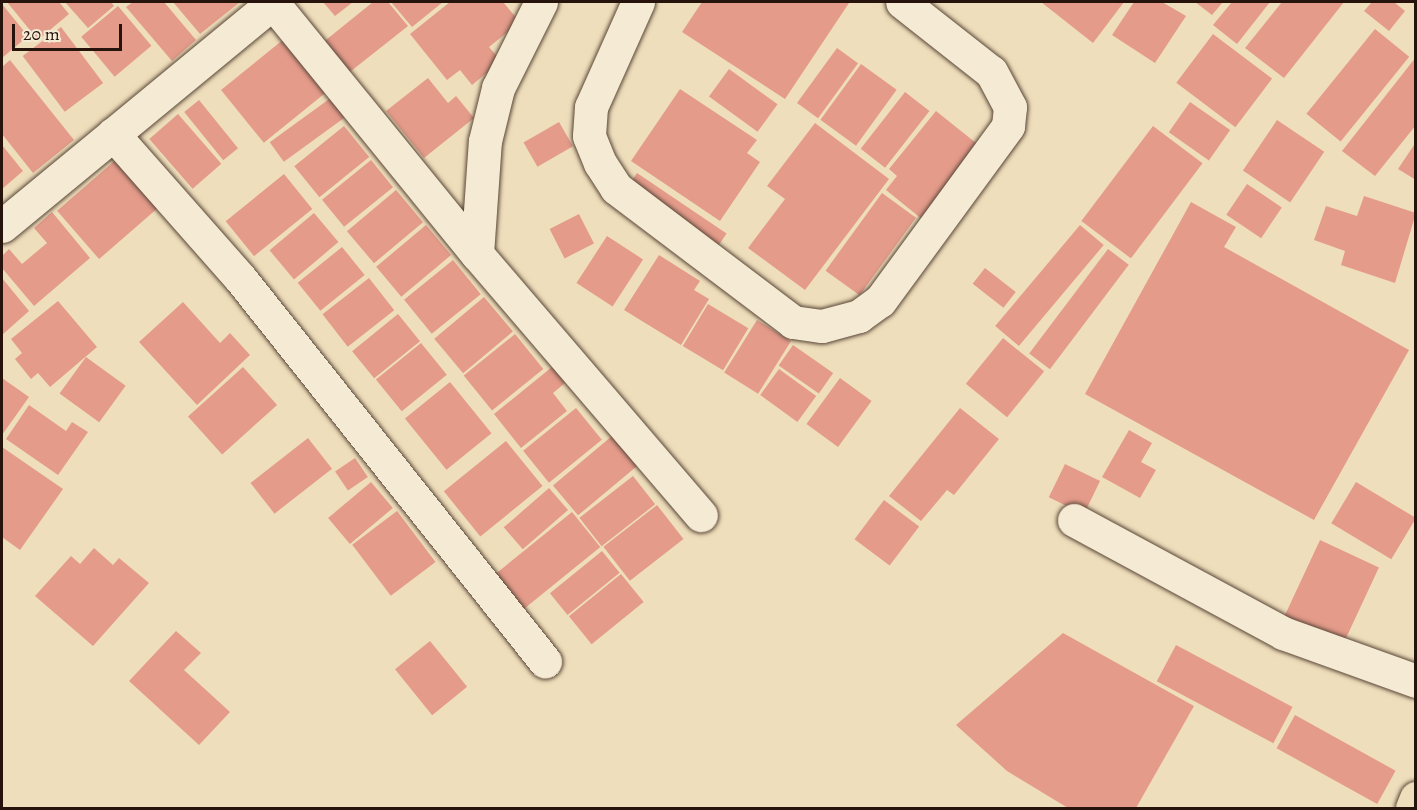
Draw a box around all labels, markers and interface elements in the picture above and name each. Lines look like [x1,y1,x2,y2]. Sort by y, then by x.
scale bar [15,12,124,50]
text: 20 m [23,22,60,46]

